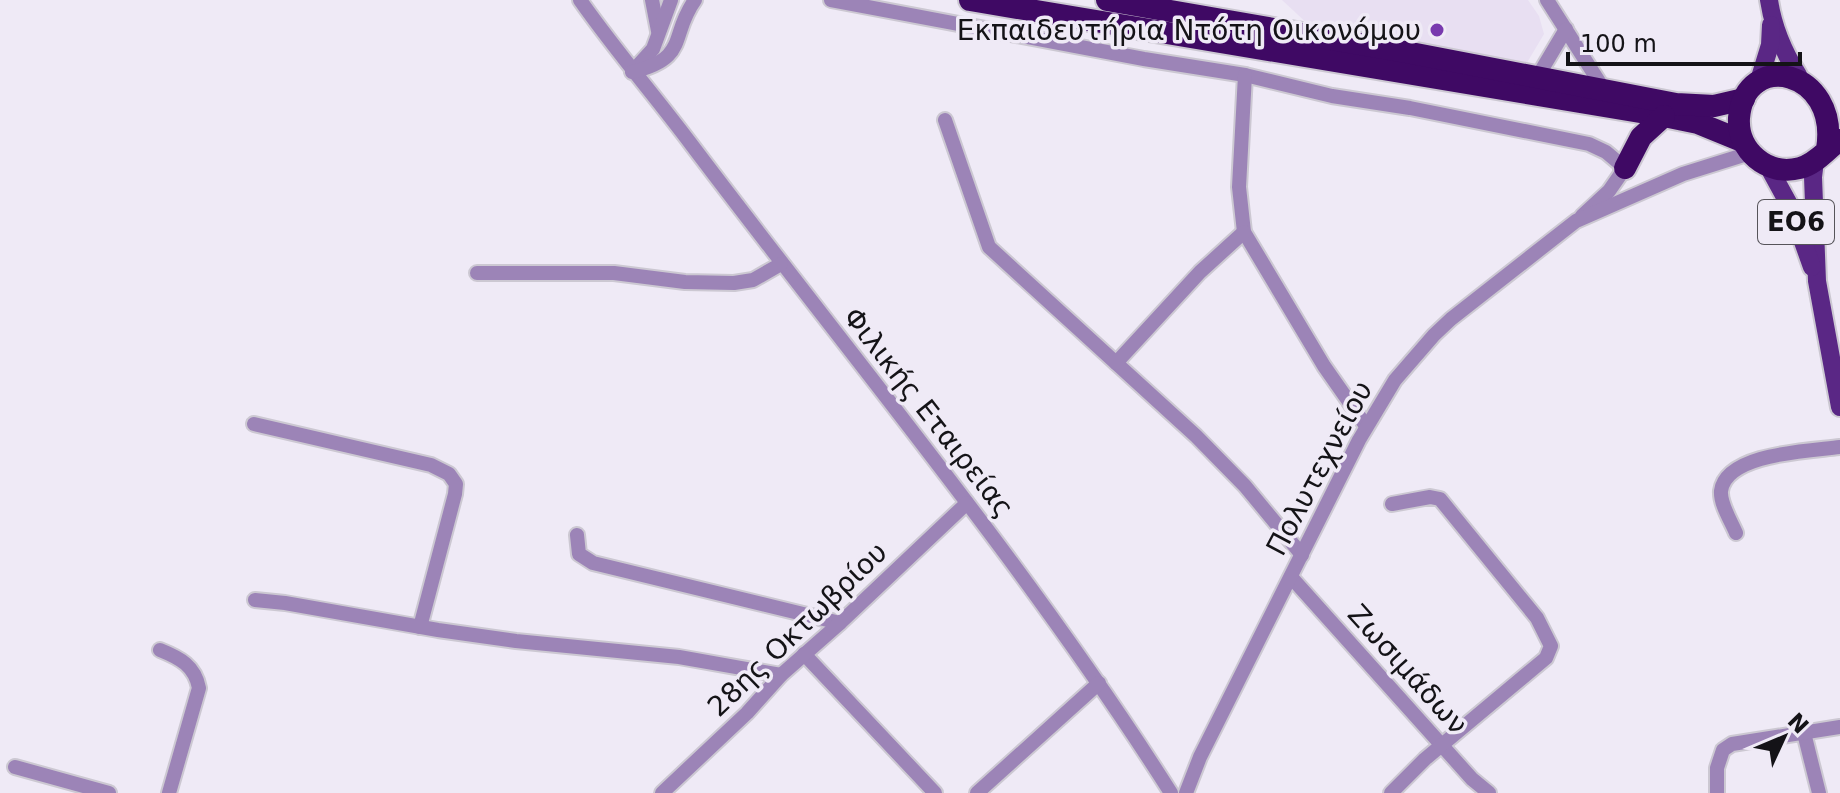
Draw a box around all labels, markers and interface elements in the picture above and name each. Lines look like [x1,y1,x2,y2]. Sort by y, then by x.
place label: Εκπαιδευτήρια Ντότη Οικονόμου [957,14,1421,47]
scale bar [1568,16,1800,66]
marker: Εκπαιδευτήρια Ντότη Οικονόμου [1428,21,1446,39]
text: 100 m [1580,30,1657,58]
road number: ΕΟ6 [1758,200,1834,244]
street label: Φιλικής Εταιρείας [837,301,1021,524]
street label: Πολυτεχνείου [1260,375,1379,561]
street label: 28ης Οκτωβρίου [701,536,894,723]
street label: Ζωσιμάδων [1341,598,1474,741]
north arrow [1744,697,1824,777]
text: N [1783,708,1813,739]

